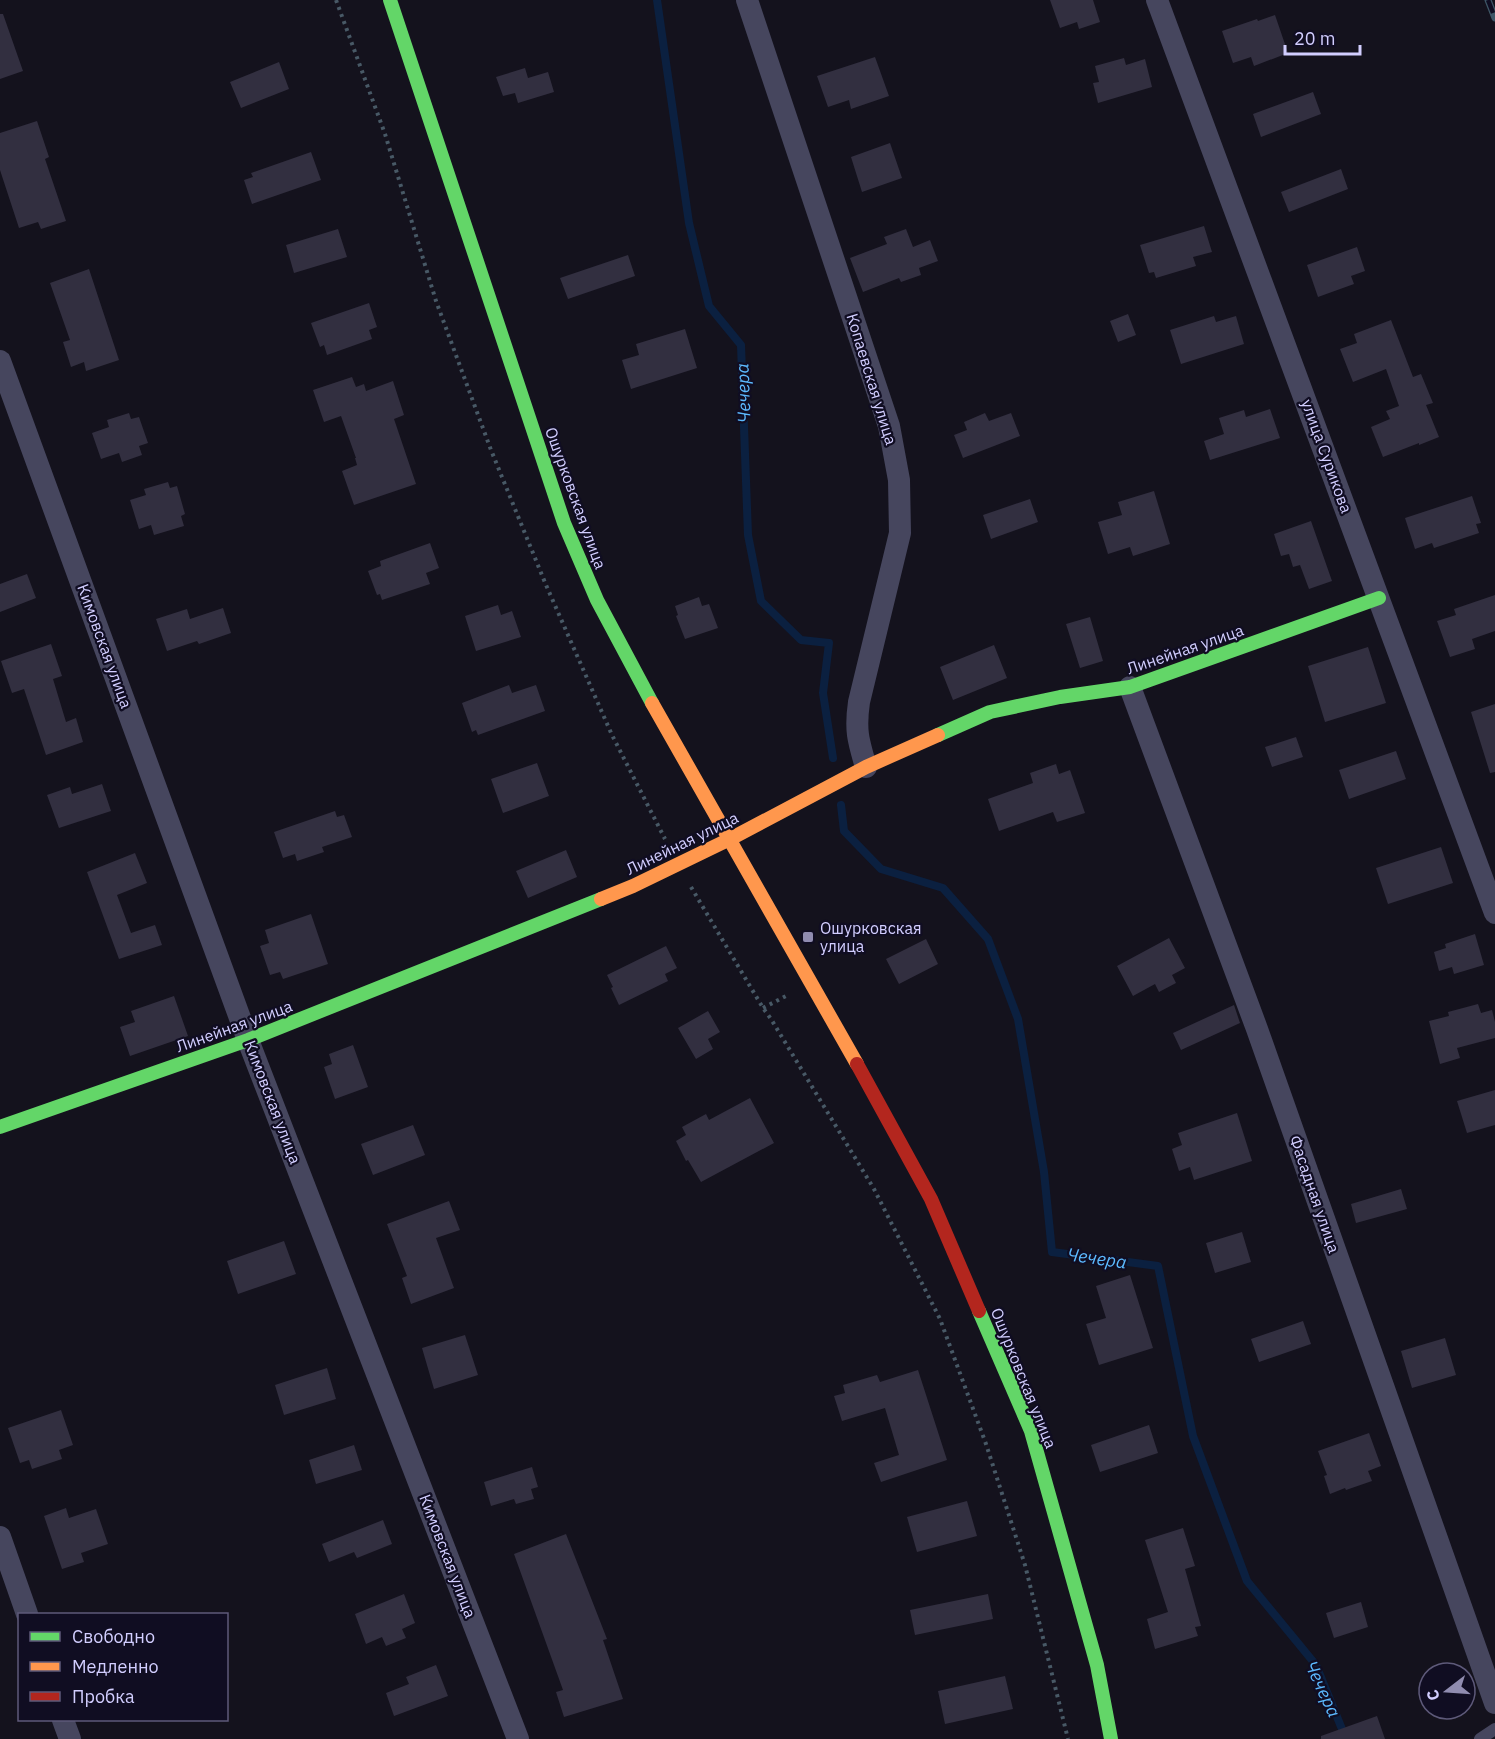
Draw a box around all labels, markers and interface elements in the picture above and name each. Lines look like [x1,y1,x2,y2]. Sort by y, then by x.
scale bar [1285,18,1360,56]
text: 20 m [1294,27,1336,50]
street label: Копаевская улица [842,311,902,448]
water label: Чечера [730,363,756,423]
street label: улица Сурикова [1297,396,1357,516]
street label: Ошурковская улица [541,424,611,572]
street label: Кимовская улица [73,581,137,711]
street label: Линейная улица [1124,619,1247,678]
street label: Линейная улица [623,807,742,879]
place label: Ошурковская улица [820,918,922,956]
marker: Ошурковская улица [801,930,815,944]
street label: Линейная улица [173,995,295,1056]
street label: Кимовская улица [240,1037,306,1167]
street label: Фасадная улица [1285,1133,1345,1256]
water label: Чечера [1066,1242,1128,1274]
street label: Ошурковская улица [987,1305,1061,1452]
street label: Кимовская улица [415,1491,481,1621]
legend [18,1613,228,1721]
text: Свободно [72,1625,155,1648]
text: Медленно [72,1655,159,1678]
water label: Чечера [1300,1657,1346,1721]
north arrow [1417,1661,1477,1721]
text: Пробка [72,1685,135,1708]
text: С [1422,1687,1444,1703]

